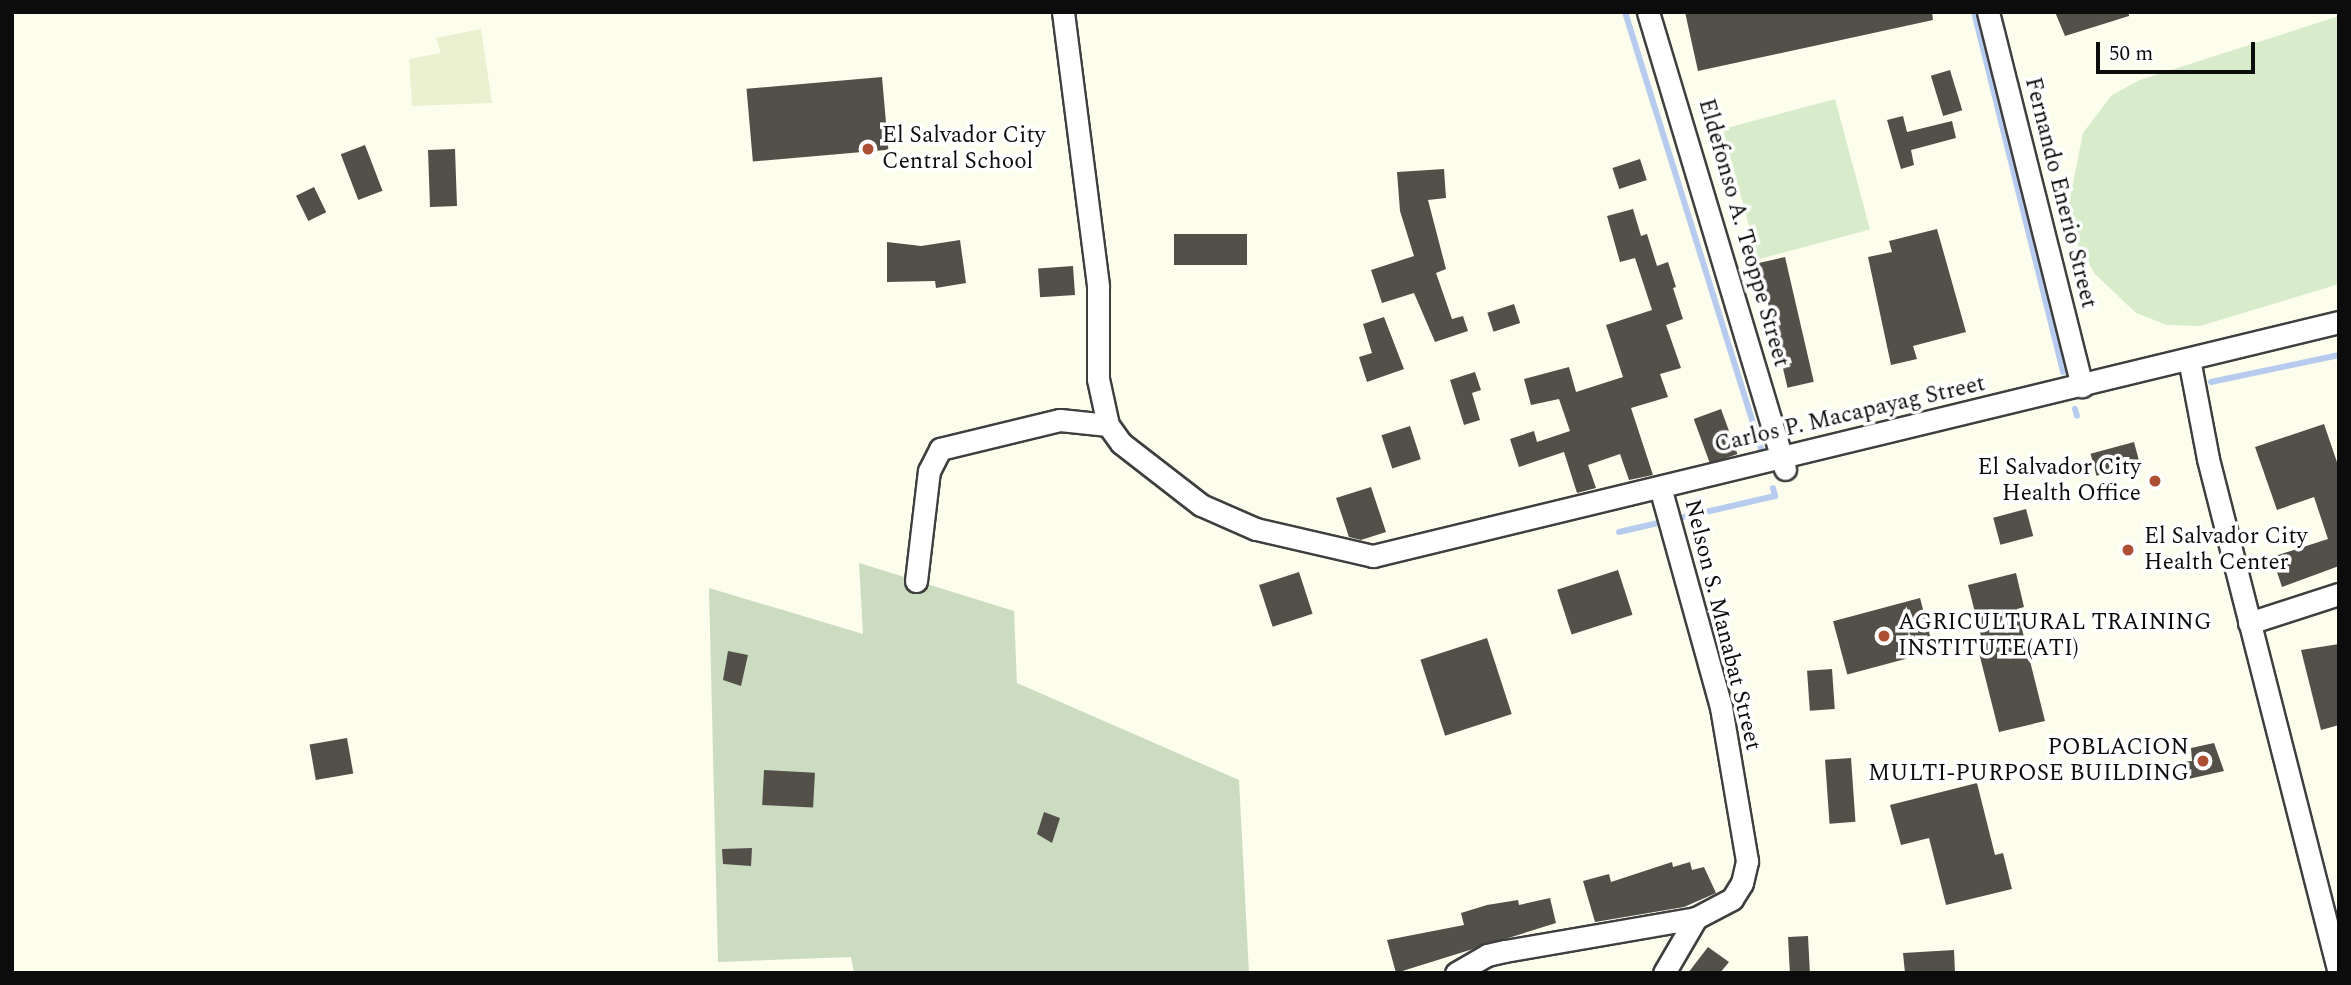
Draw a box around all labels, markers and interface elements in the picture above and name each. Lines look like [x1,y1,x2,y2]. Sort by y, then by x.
scale bar [2099,28,2258,72]
text: 50 m [2109,38,2153,70]
street label: Fernando Enerio Street [2018,75,2102,311]
street label: Eldefonso A. Teoppe Street [1691,96,1795,370]
place label: El Salvador City Central School [882,122,1046,176]
marker: El Salvador City Central School [860,141,876,157]
street label: Carlos P. Macapayag Street [1712,370,1988,460]
place label: El Salvador City Health Office [1977,454,2141,508]
marker: El Salvador City Health Office [2147,473,2163,489]
street label: Nelson S. Manabat Street [1677,497,1767,753]
place label: El Salvador City Health Center [2144,523,2308,577]
marker: El Salvador City Health Center [2118,540,2138,560]
place label: AGRICULTURAL TRAINING INSTITUTE(ATI) [1898,609,2212,663]
marker: AGRICULTURAL TRAINING INSTITUTE(ATI) [1876,628,1892,644]
place label: POBLACION MULTI-PURPOSE BUILDING [1868,734,2189,788]
marker: POBLACION MULTI-PURPOSE BUILDING [2195,753,2211,769]

